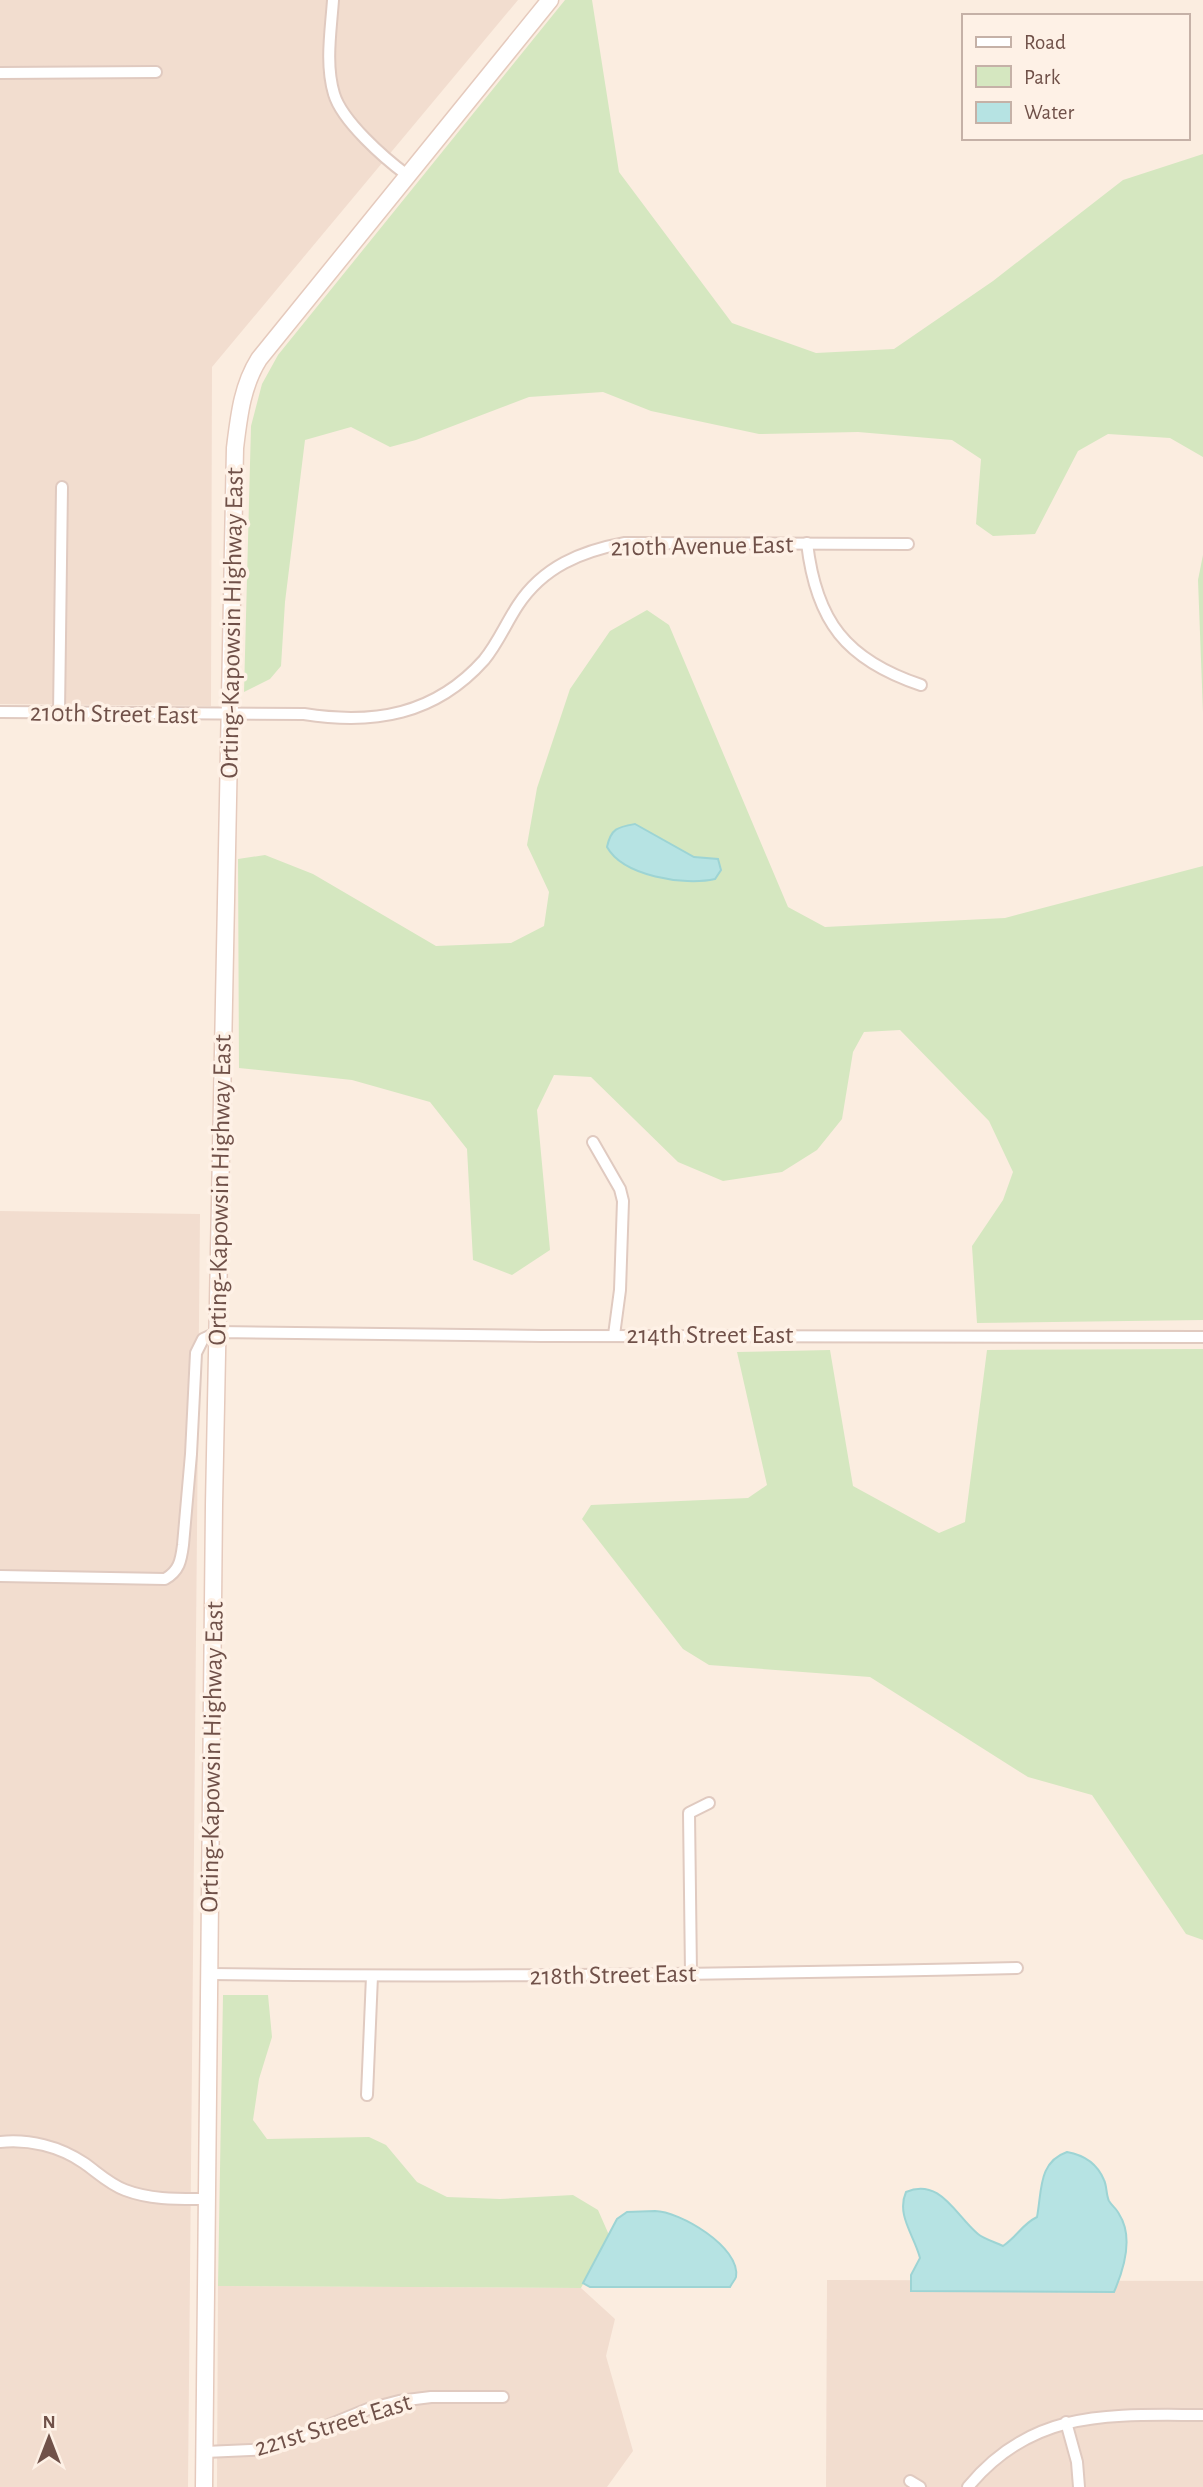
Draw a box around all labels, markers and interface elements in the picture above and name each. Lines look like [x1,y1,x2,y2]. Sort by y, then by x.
legend [962,14,1189,140]
text: Road [1024,32,1066,53]
text: Park [1024,67,1061,88]
text: Water [1024,102,1074,123]
street label: Orting-Kapowsin Highway East [216,467,248,779]
street label: 210th Avenue East [610,531,794,561]
street label: 210th Street East [30,700,198,728]
street label: Orting-Kapowsin Highway East [204,1034,236,1346]
street label: 214th Street East [627,1322,793,1348]
street label: Orting-Kapowsin Highway East [196,1601,228,1913]
street label: 218th Street East [529,1961,697,1989]
street label: 221st Street East [252,2389,414,2461]
north arrow [14,2403,84,2473]
text: N [42,2413,56,2432]

